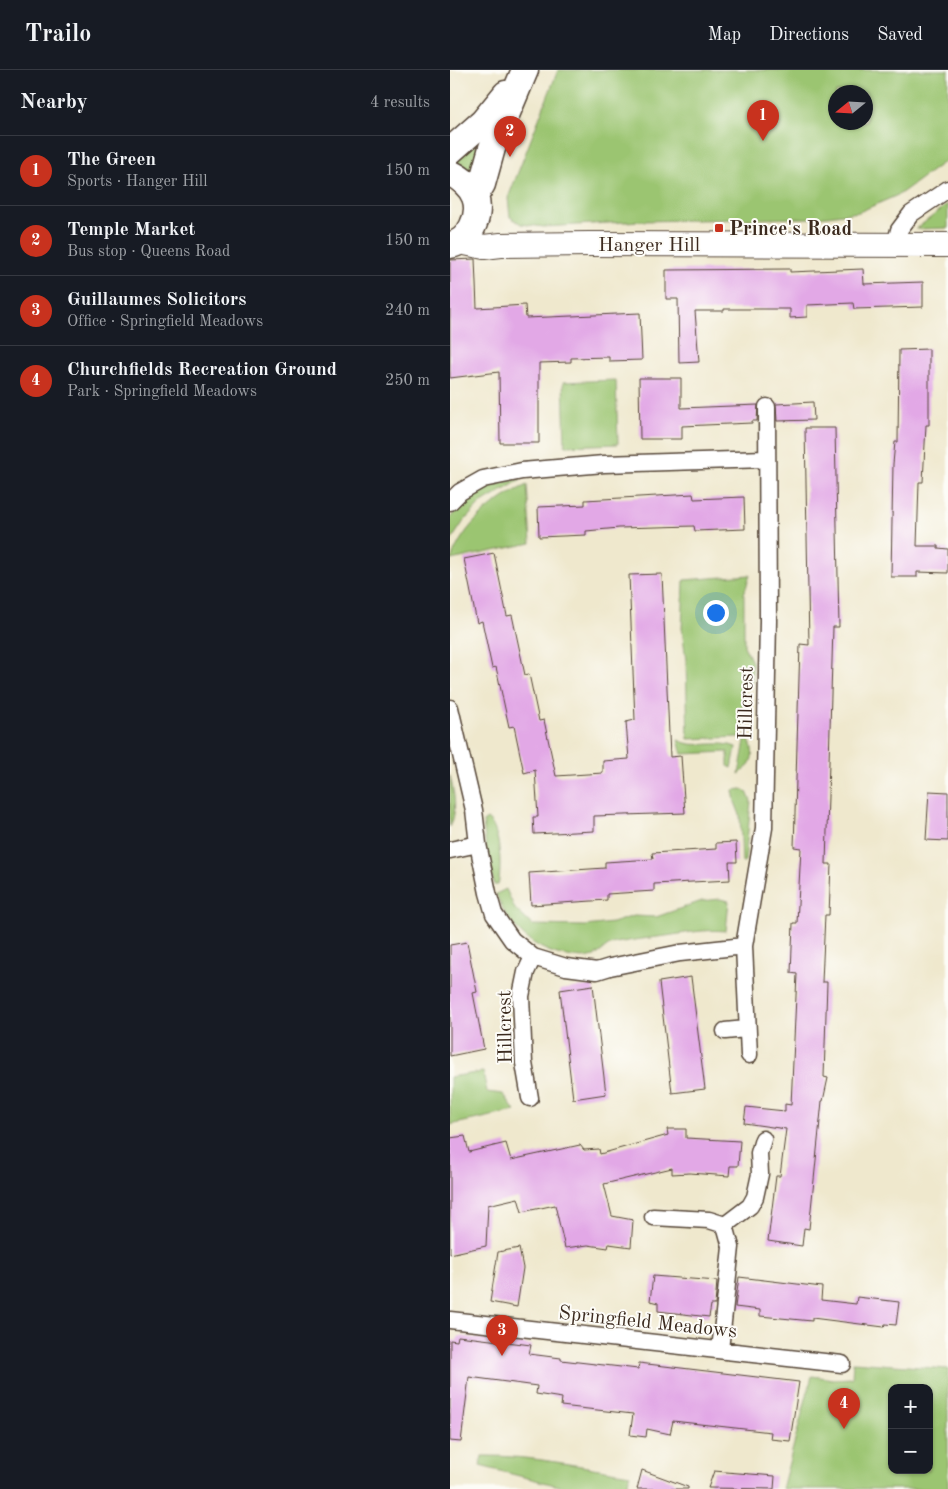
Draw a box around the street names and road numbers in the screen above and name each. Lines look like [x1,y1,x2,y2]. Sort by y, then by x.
street label: Hanger Hill [598,236,700,256]
street label: Hillcrest [736,666,758,740]
street label: Hillcrest [495,990,517,1064]
street label: Springfield Meadows [558,1304,738,1342]

